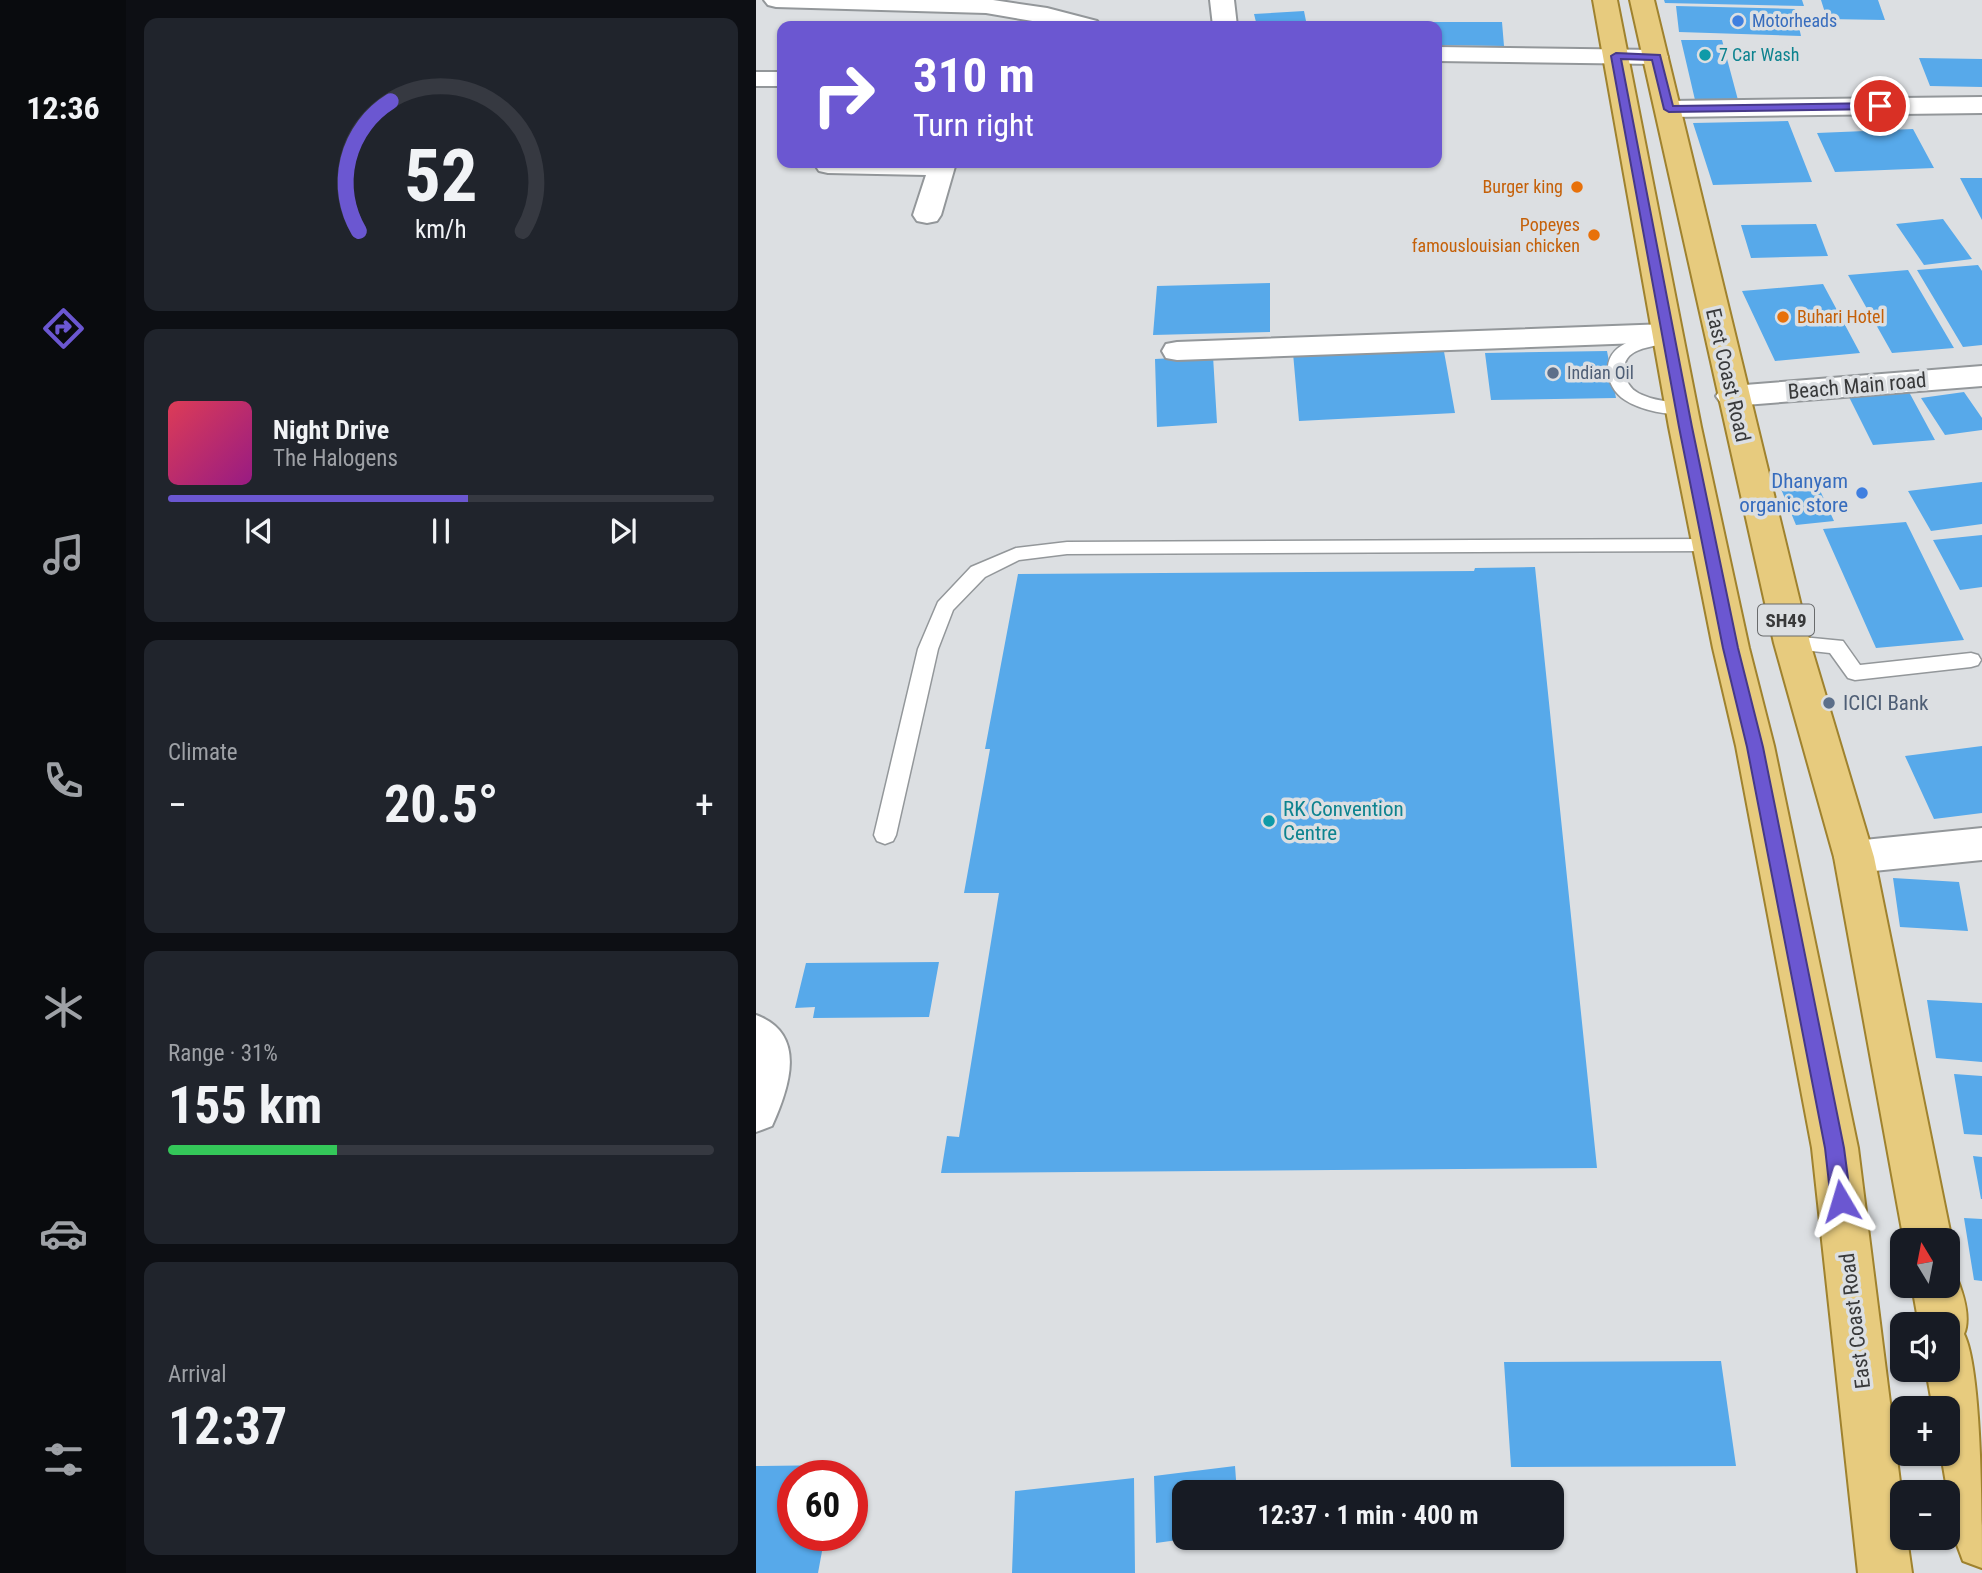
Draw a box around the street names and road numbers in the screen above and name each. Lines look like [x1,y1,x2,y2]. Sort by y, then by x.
street label: East Coast Road [1701,306,1755,444]
street label: Beach Main road [1787,368,1927,404]
road number: SH49 [1758,604,1814,636]
street label: East Coast Road [1835,1252,1875,1390]

